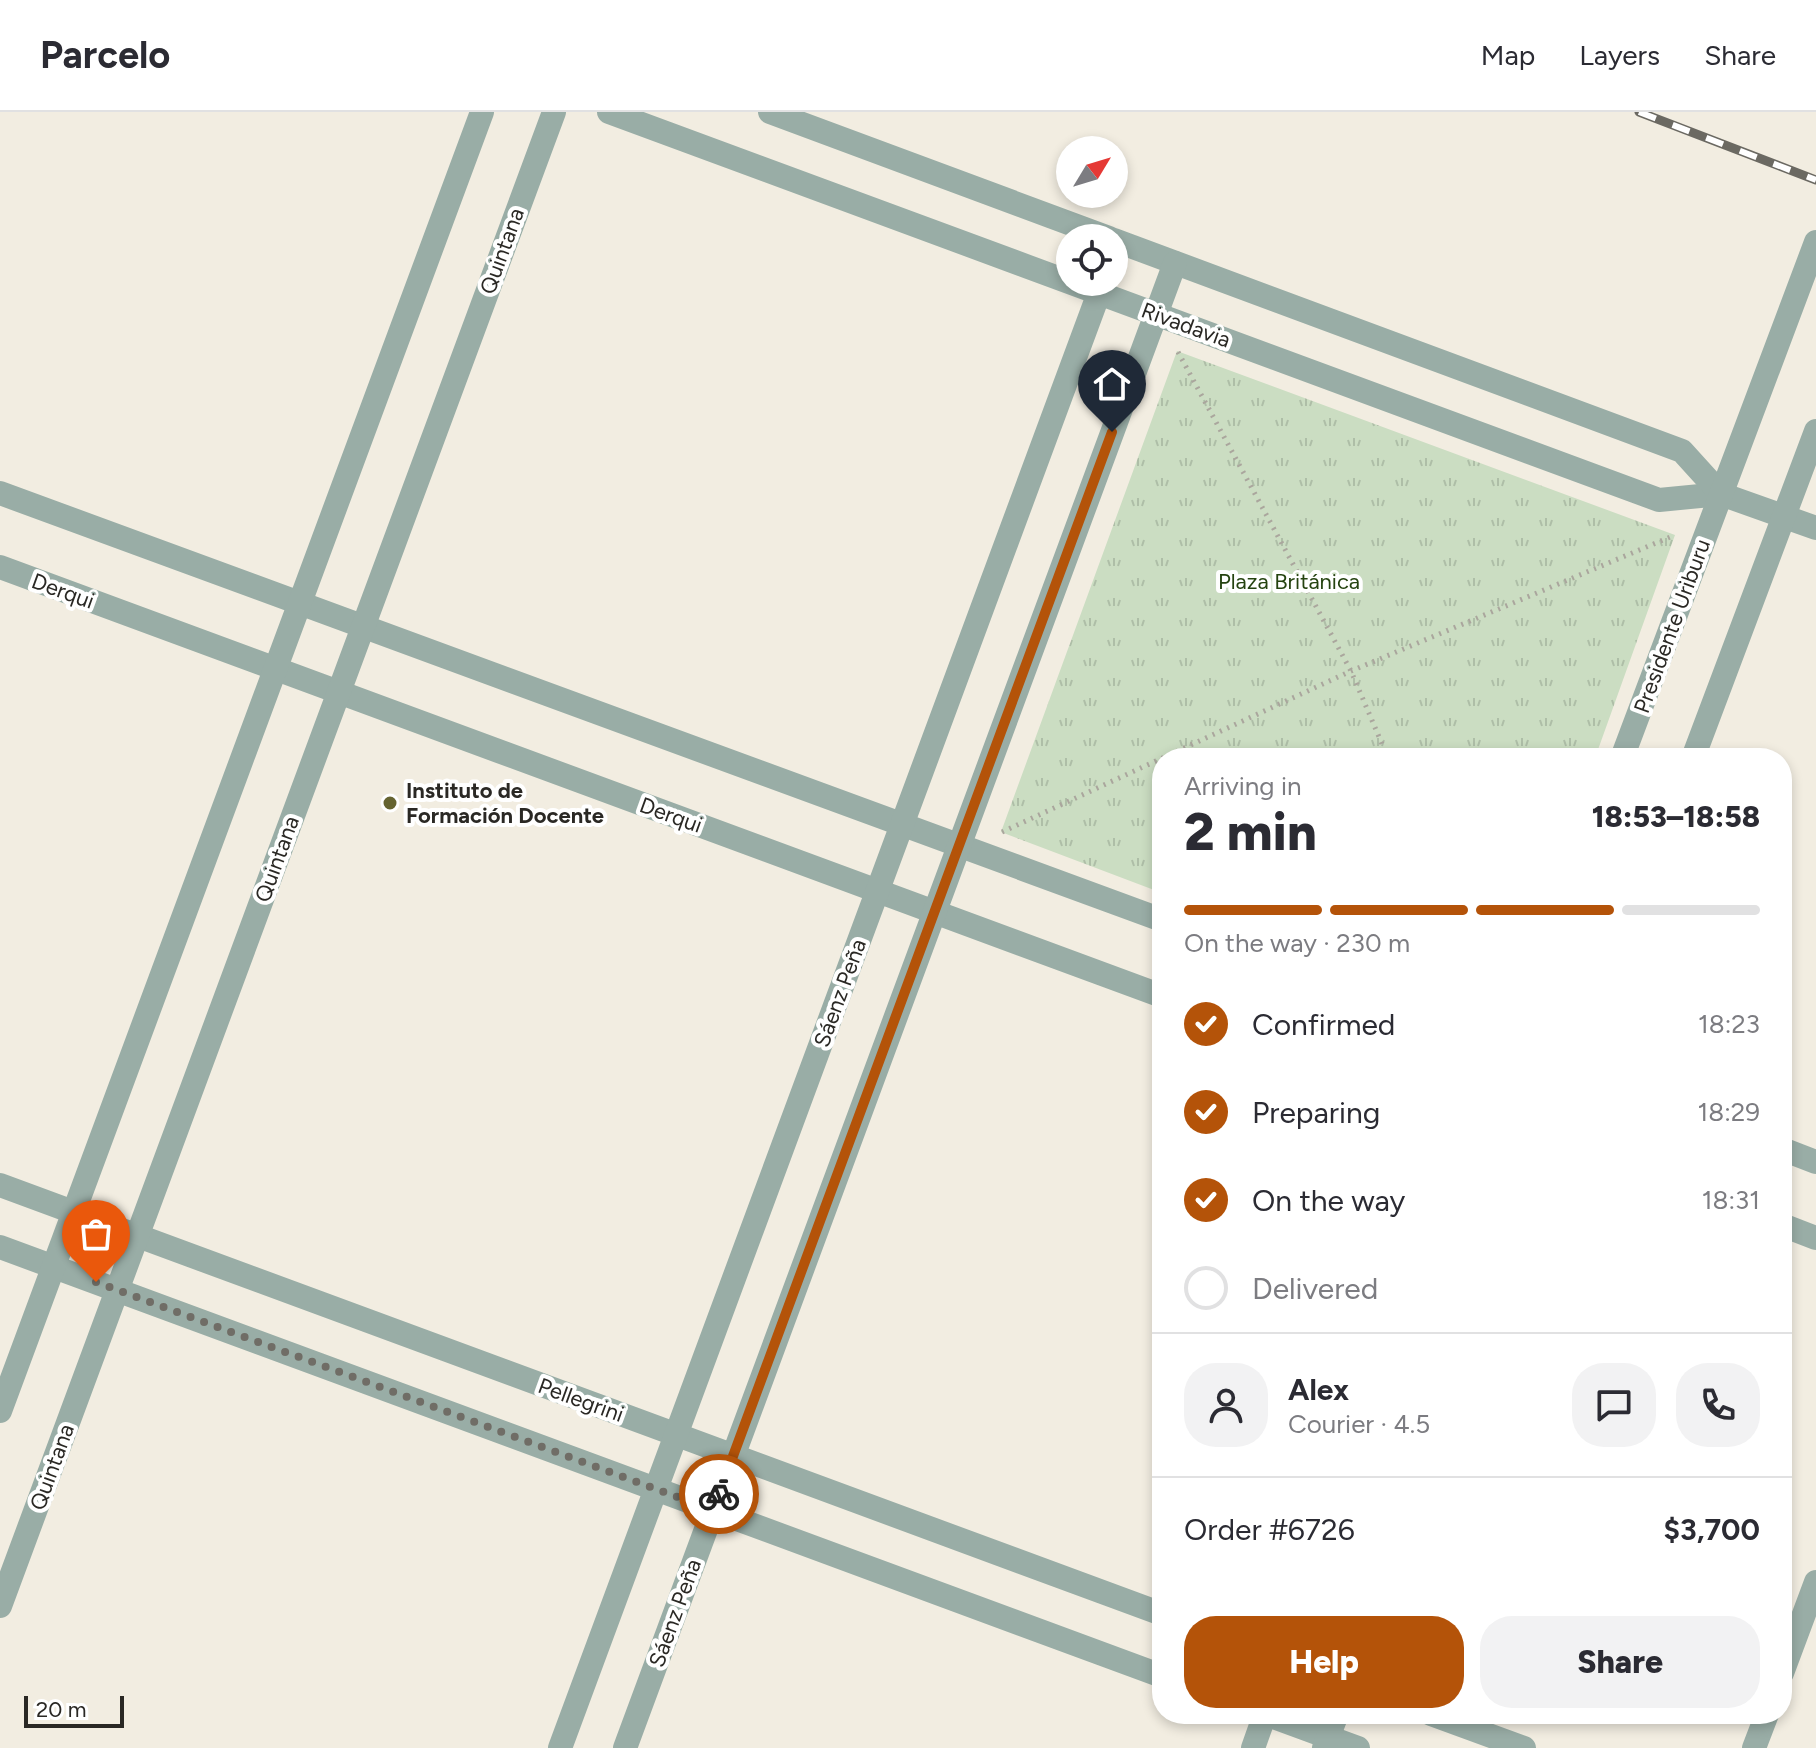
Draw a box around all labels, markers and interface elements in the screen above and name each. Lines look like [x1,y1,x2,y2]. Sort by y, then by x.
text: Parcelo [40,32,170,78]
text: Map [1481,38,1535,72]
text: Layers [1579,38,1660,72]
text: Share [1704,38,1776,72]
north arrow [1056,136,1128,208]
map controls [1056,136,1128,296]
street label: Quintana [474,204,530,298]
button: locate [1056,224,1128,296]
street label: Rivadavia [1138,296,1234,354]
pin [1078,350,1146,432]
icon: home [1090,362,1134,406]
street label: Presidente Uriburu [1628,535,1716,717]
street label: Derqui [28,567,98,615]
park label: Plaza Británica [1218,568,1360,595]
text: Arriving in [1184,770,1302,802]
place label: Instituto de Formación Docente [406,777,604,829]
street label: Derqui [636,791,706,839]
marker: Instituto de Formación Docente [381,794,399,812]
text: 18:53–18:58 [1592,798,1760,835]
text: 2 min [1184,801,1317,863]
street label: Quintana [249,812,305,906]
text: On the way · 230 m [1184,927,1410,959]
street label: Sáenz Peña [808,935,872,1051]
icon: check [1184,1002,1228,1046]
text: Confirmed [1252,1006,1395,1043]
text: 18:23 [1698,1008,1760,1040]
icon: check [1184,1090,1228,1134]
text: Preparing [1252,1094,1380,1131]
text: 18:29 [1697,1096,1760,1128]
icon: check [1184,1178,1228,1222]
text: On the way [1252,1182,1405,1219]
text: 18:31 [1702,1184,1760,1216]
pin [62,1200,130,1282]
icon: bag [74,1212,118,1256]
text: Delivered [1252,1270,1378,1307]
button: person [1184,1363,1268,1447]
button: chat [1572,1363,1656,1447]
button: phone [1676,1363,1760,1447]
text: Alex [1288,1371,1349,1408]
street label: Pellegrini [535,1372,627,1428]
text: Courier · 4.5 [1288,1408,1430,1440]
street label: Quintana [24,1420,80,1514]
courier [679,1454,759,1534]
icon: bike [697,1472,741,1516]
text: Order #6726 [1184,1511,1355,1548]
text: $3,700 [1663,1511,1760,1548]
street label: Sáenz Peña [643,1555,707,1671]
button: Help [1184,1616,1464,1708]
button: Share [1480,1616,1760,1708]
scale bar [24,1692,124,1728]
text: 20 m [36,1696,87,1723]

